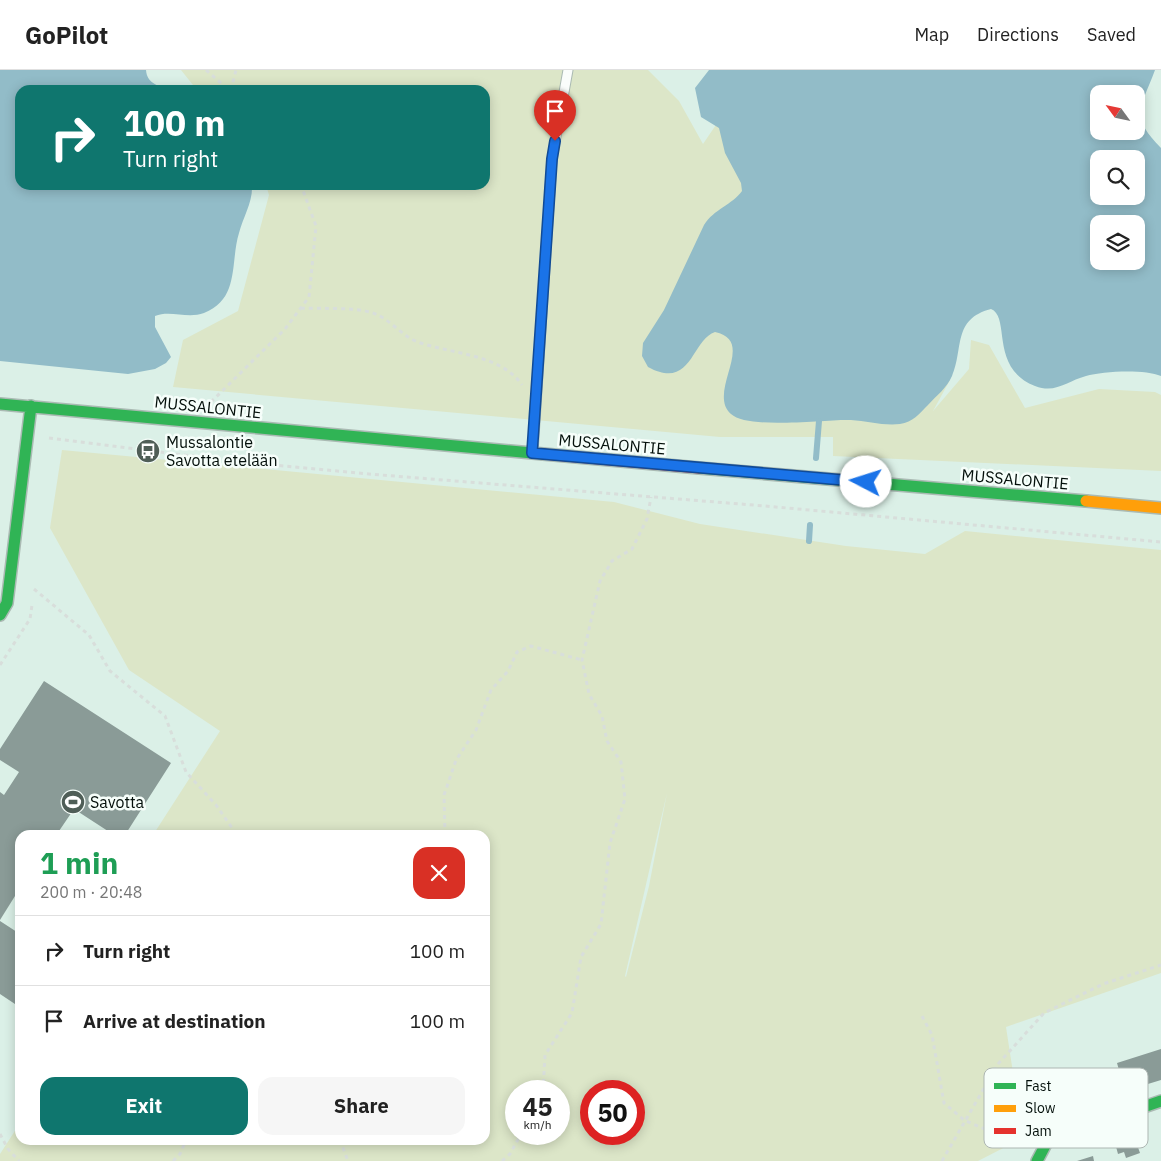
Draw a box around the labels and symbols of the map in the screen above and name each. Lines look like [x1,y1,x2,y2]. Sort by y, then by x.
north arrow [1090,85,1145,140]
pin [534,90,576,141]
street label: MUSSALONTIE [154,391,262,423]
street label: MUSSALONTIE [558,429,666,459]
place label: Mussalontie Savotta etelään [166,432,277,470]
bus stop icon: Mussalontie Savotta etelään [135,438,161,464]
position arrow [839,455,891,507]
street label: MUSSALONTIE [961,464,1069,494]
sports icon: Savotta [60,789,86,815]
place label: Savotta [90,792,145,812]
legend [984,1068,1148,1148]
text: Fast [1025,1077,1051,1095]
speed limit sign: 50 [580,1080,645,1145]
text: Slow [1025,1099,1056,1117]
text: Jam [1025,1122,1052,1140]

